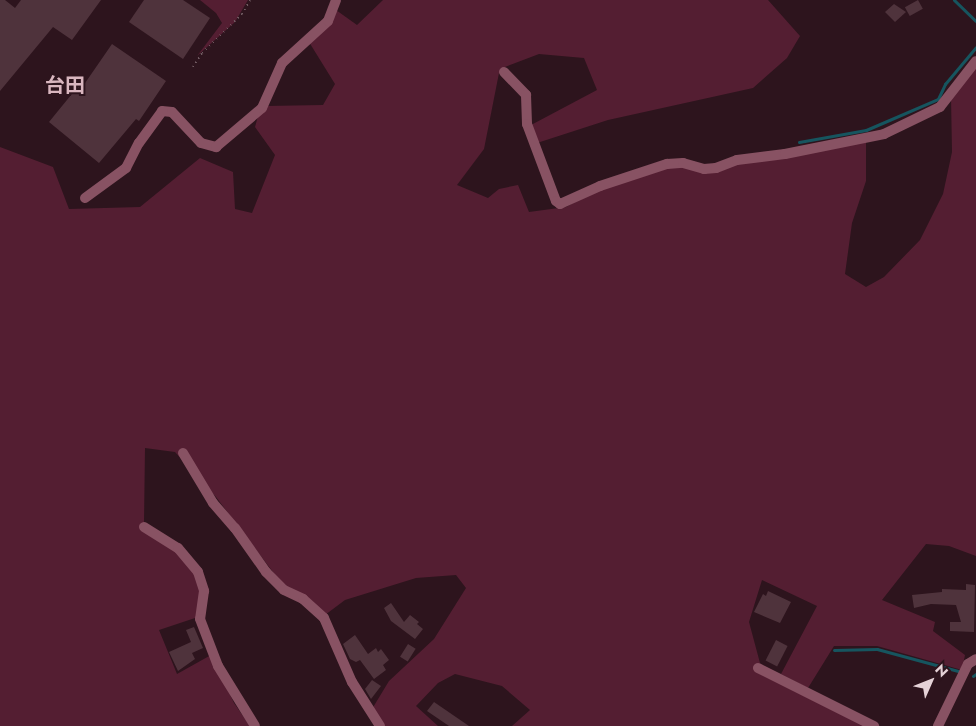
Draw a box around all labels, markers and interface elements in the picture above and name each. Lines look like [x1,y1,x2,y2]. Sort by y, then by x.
district label: 台田 [45,73,85,97]
north arrow [906,656,956,706]
text: N [931,660,953,682]

